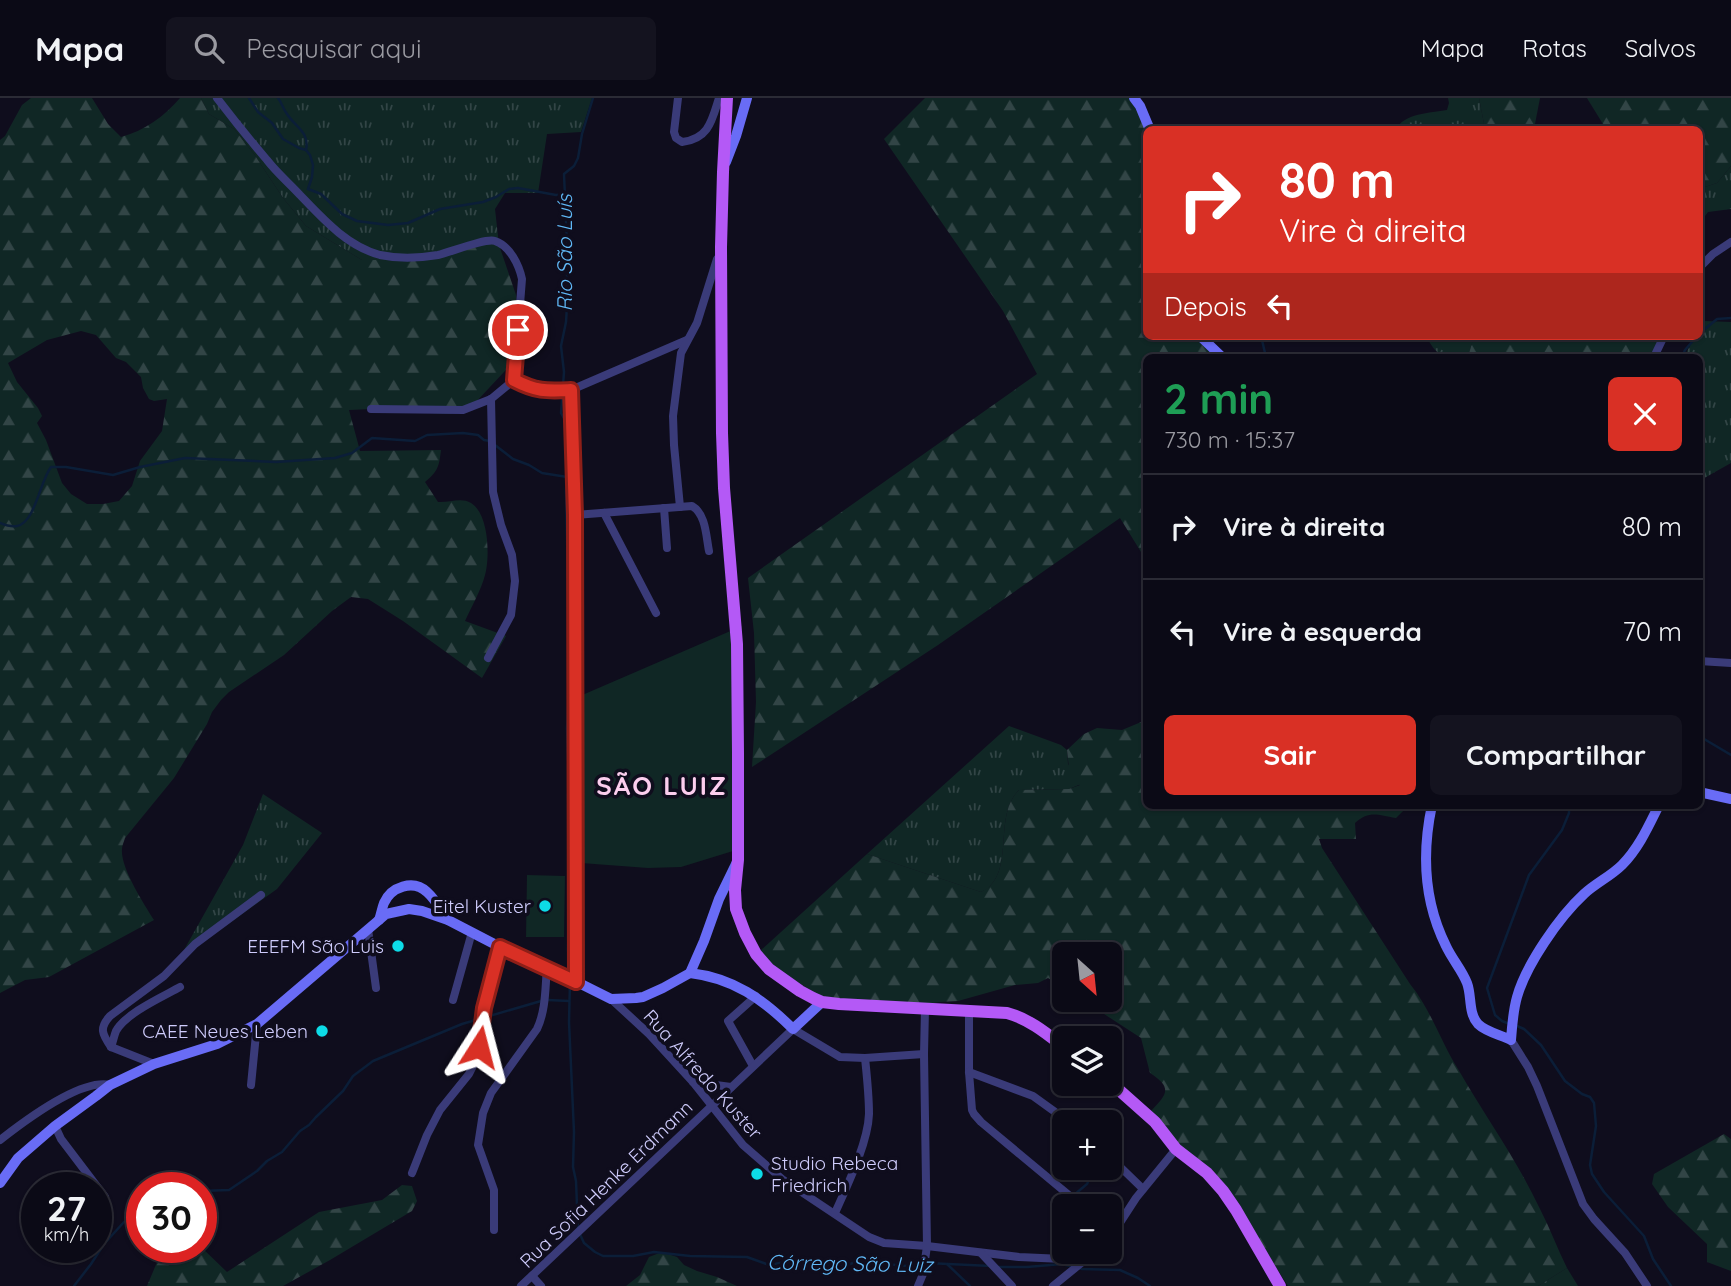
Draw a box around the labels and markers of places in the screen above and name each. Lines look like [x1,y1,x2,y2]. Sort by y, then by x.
pin [488,300,548,360]
place label: Eitel Kuster [433,894,532,918]
marker: Eitel Kuster [537,898,553,914]
place label: EEEFM São Luis [247,934,384,958]
marker: EEEFM São Luis [390,938,406,954]
place label: CAEE Neues Leben [142,1019,308,1043]
marker: CAEE Neues Leben [314,1023,330,1039]
place label: Studio Rebeca Friedrich [771,1151,898,1197]
marker: Studio Rebeca Friedrich [749,1166,765,1182]

